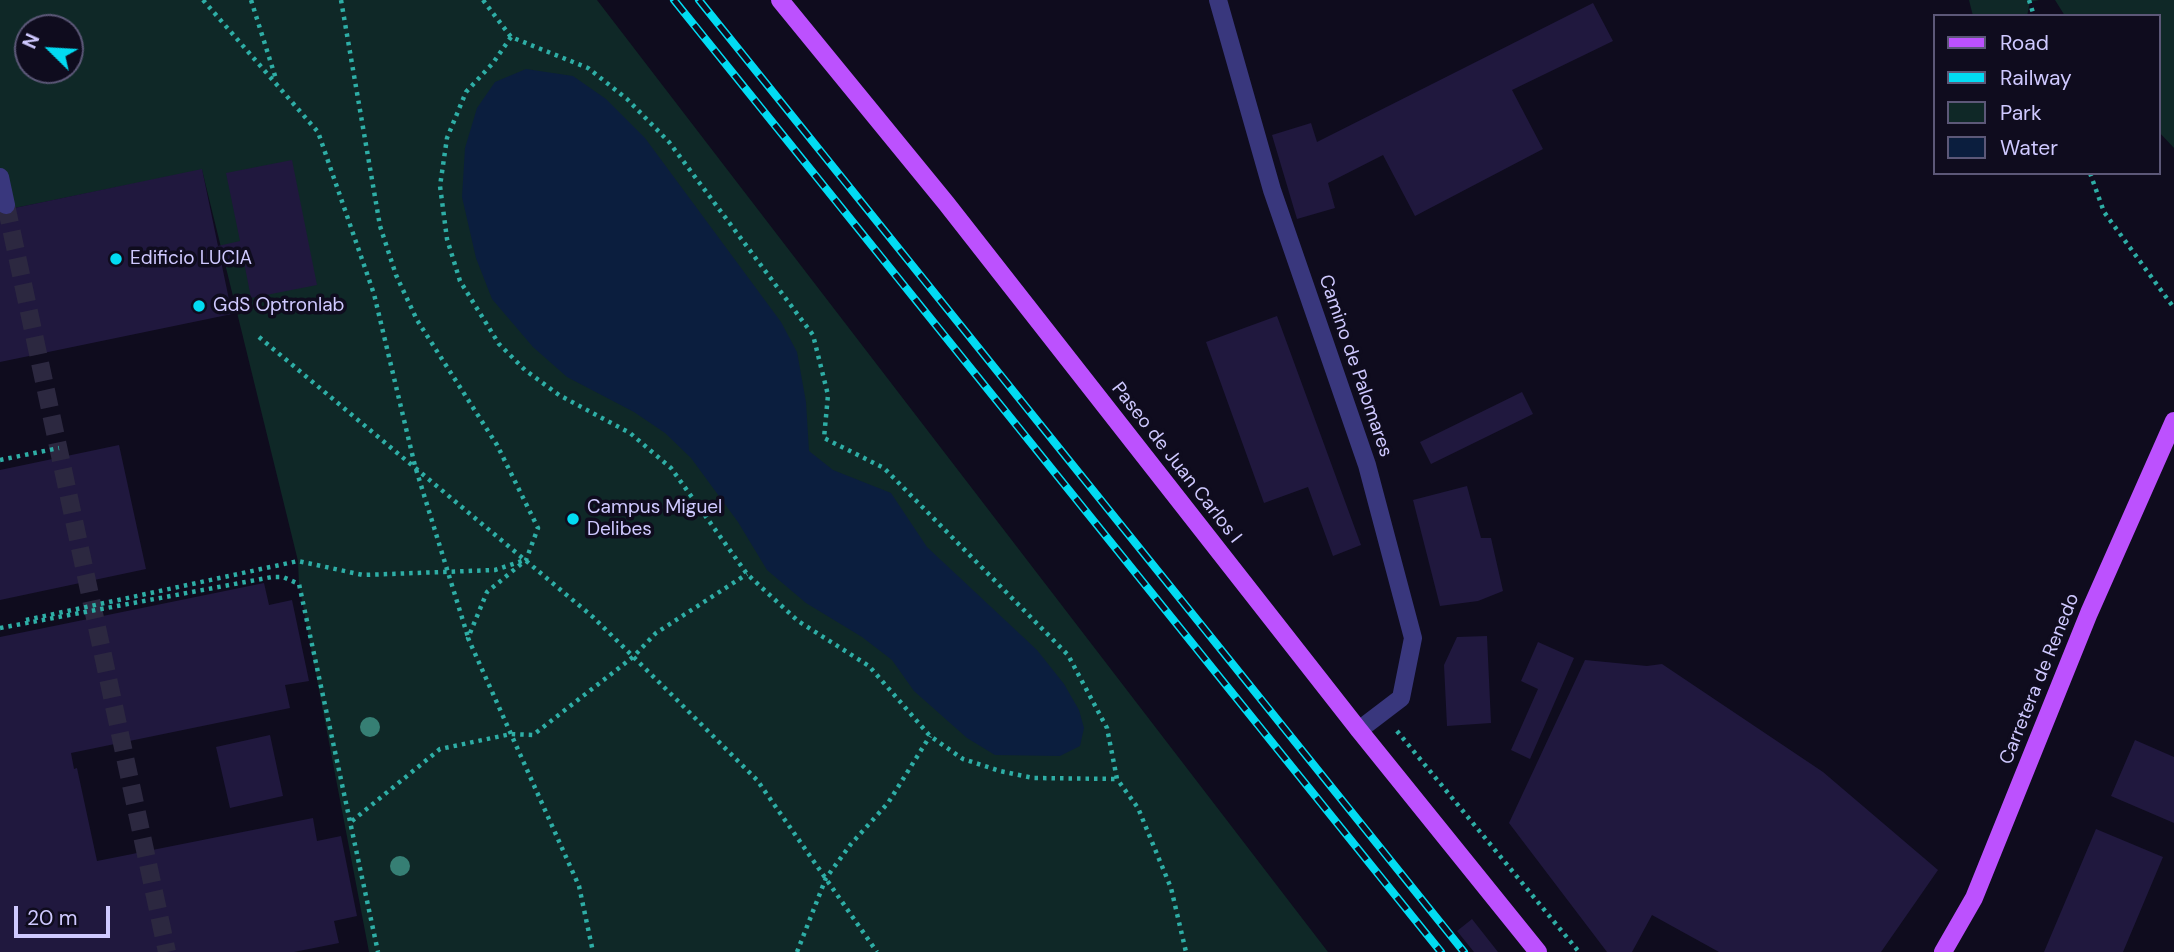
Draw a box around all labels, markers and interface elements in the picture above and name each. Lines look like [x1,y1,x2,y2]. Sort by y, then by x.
north arrow [14,14,84,84]
legend [1932,14,2160,175]
text: Road [2000,29,2049,57]
text: N [17,30,45,52]
text: Railway [2000,64,2072,92]
text: Park [2000,99,2041,127]
text: Water [2000,134,2058,162]
place label: Edificio LUCIA [130,248,252,270]
marker: Edificio LUCIA [108,251,124,267]
street label: Camino de Palomares [1313,272,1397,460]
place label: GdS Optronlab [213,295,344,317]
marker: GdS Optronlab [191,298,207,314]
street label: Paseo de Juan Carlos I [1106,378,1246,548]
place label: Campus Miguel Delibes [587,497,722,541]
marker: Campus Miguel Delibes [565,511,581,527]
street label: Carretera de Renedo [1995,590,2085,768]
scale bar [18,892,114,936]
text: 20 m [27,904,78,932]

